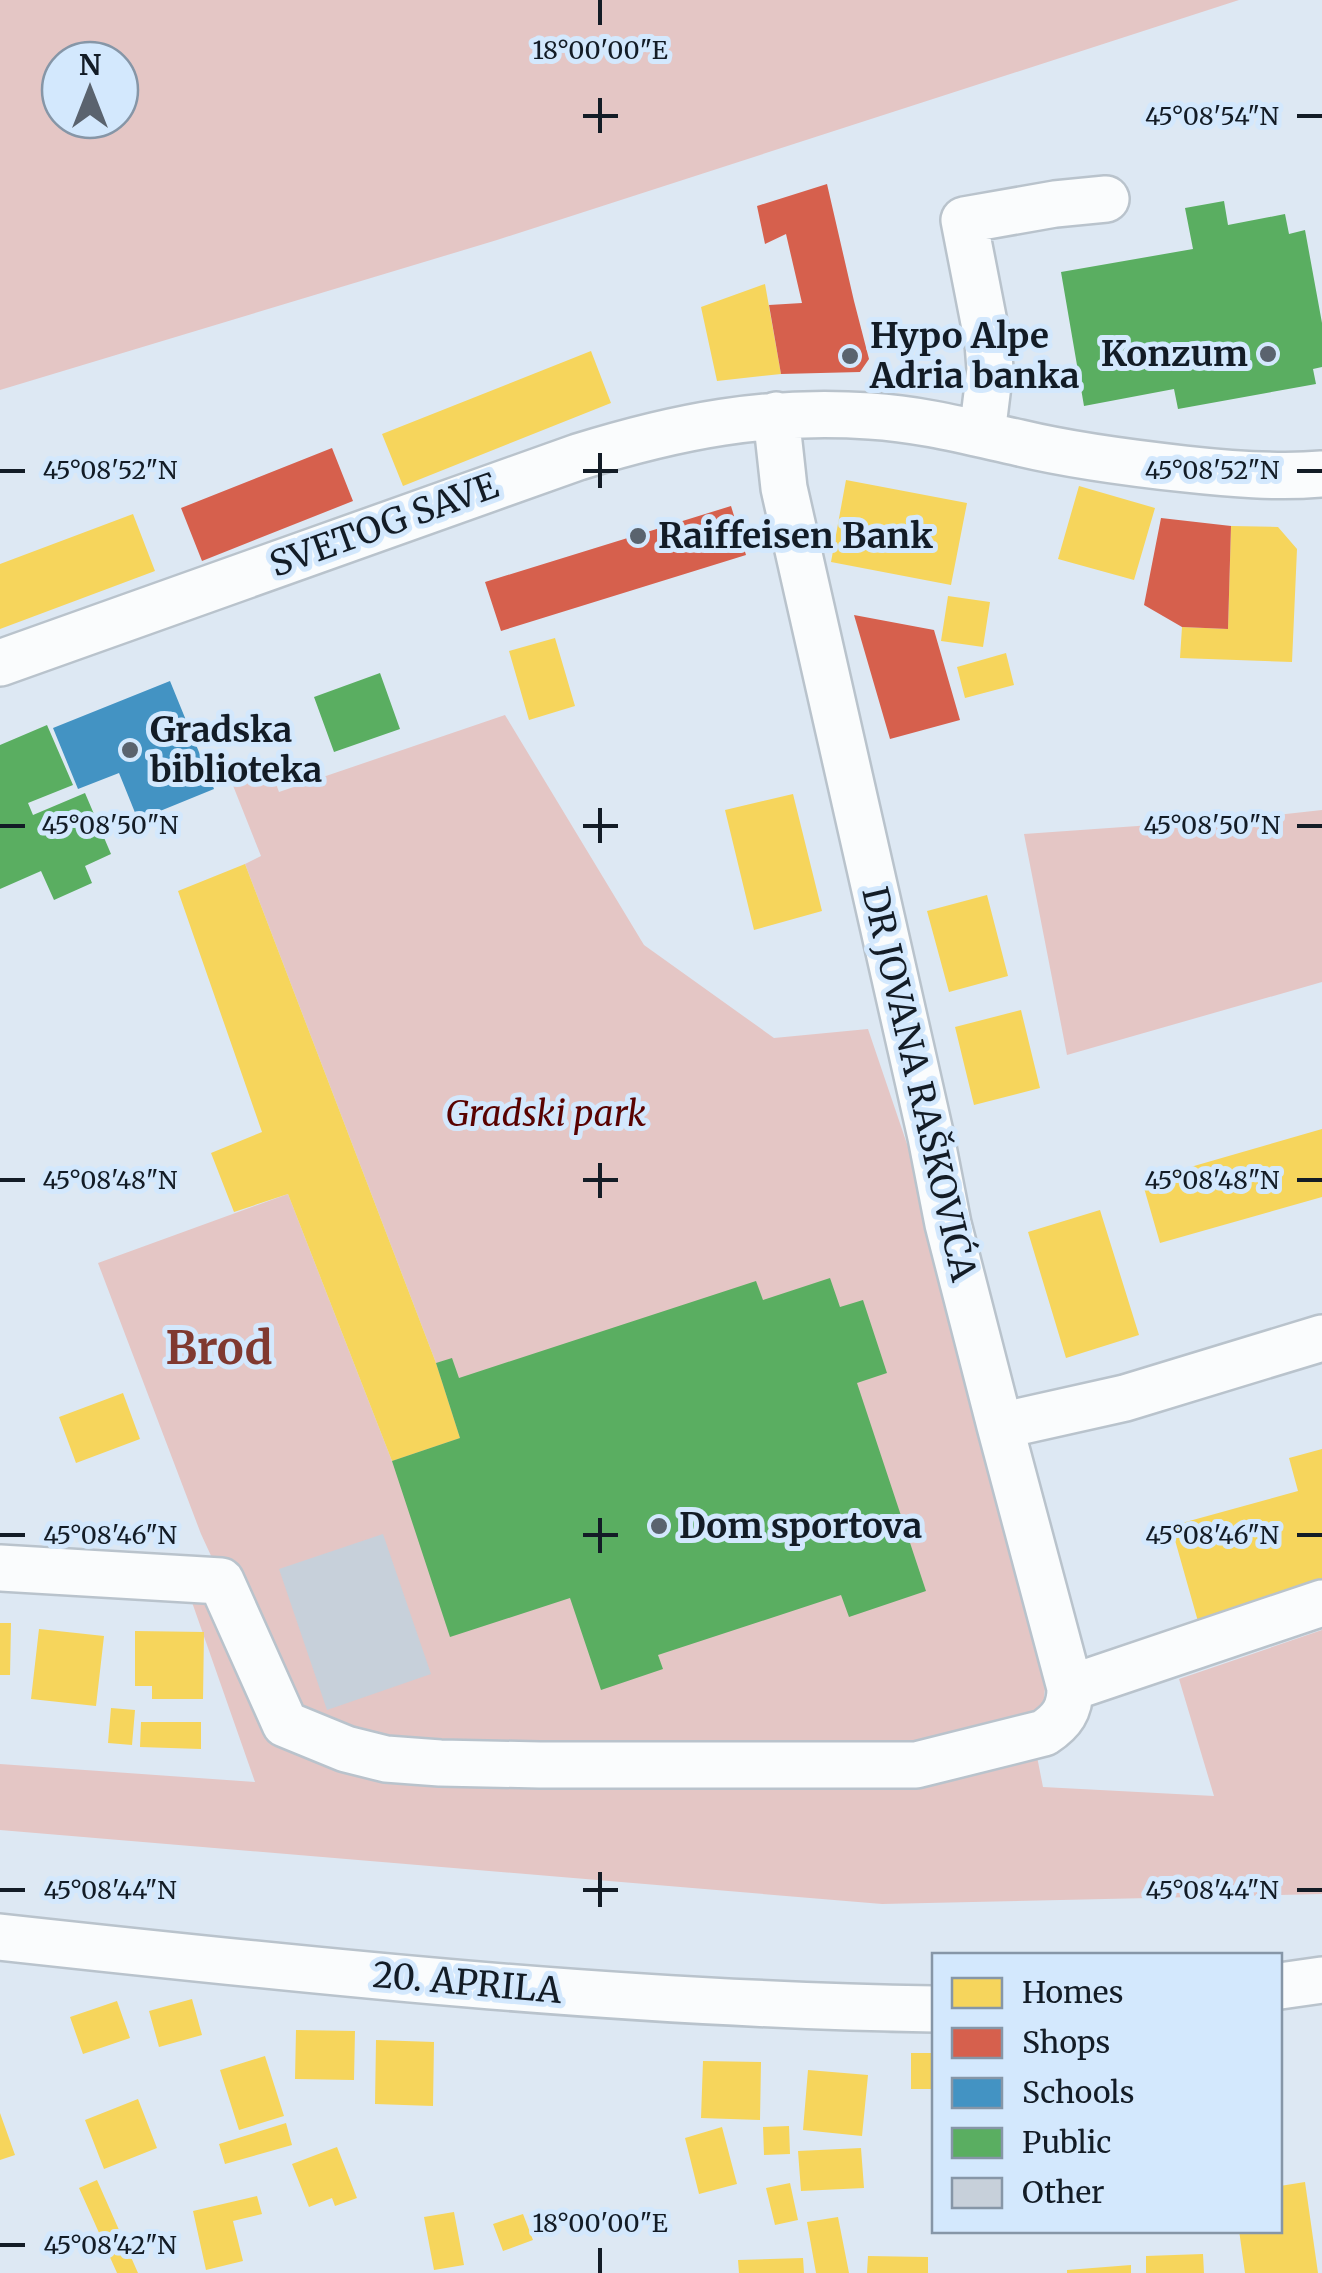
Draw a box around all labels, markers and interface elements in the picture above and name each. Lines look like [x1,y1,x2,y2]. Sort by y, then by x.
text: 18°00'00"E [532,34,668,66]
north arrow [40,40,140,140]
text: N [79,47,101,83]
text: 45°08'54"N [1145,100,1279,132]
place label: Hypo Alpe Adria banka [869,314,1079,398]
place label: Konzum [1101,332,1248,376]
marker: Konzum [1257,343,1279,365]
marker: Hypo Alpe Adria banka [839,345,861,367]
text: 45°08'52"N [43,454,177,486]
text: 45°08'52"N [1145,454,1279,486]
street label: SVETOG SAVE [264,463,504,587]
place label: Raiffeisen Bank [658,514,933,558]
marker: Raiffeisen Bank [627,525,649,547]
place label: Gradska biblioteka [150,708,322,792]
marker: Gradska biblioteka [119,739,141,761]
text: 45°08'50"N [42,809,178,841]
text: 45°08'50"N [1144,809,1280,841]
street label: DR JOVANA RAŠKOVIĆA [852,882,987,1286]
park label: Gradski park [446,1092,646,1136]
text: 45°08'48"N [43,1164,177,1196]
text: 45°08'48"N [1145,1164,1279,1196]
district label: Brod [166,1320,272,1376]
place label: Dom sportova [679,1504,922,1548]
marker: Dom sportova [648,1515,670,1537]
text: 45°08'46"N [43,1519,177,1551]
text: 45°08'46"N [1145,1519,1279,1551]
text: 45°08'44"N [43,1874,177,1906]
text: 45°08'44"N [1145,1874,1279,1906]
street label: 20. APRILA [371,1953,564,2013]
legend [932,1953,1282,2233]
text: Homes [1022,1973,1123,2011]
text: Shops [1022,2023,1110,2061]
text: Schools [1022,2073,1134,2111]
text: Public [1022,2123,1111,2161]
text: Other [1022,2173,1105,2211]
text: 18°00'00"E [532,2207,668,2239]
text: 45°08'42"N [43,2229,177,2261]

